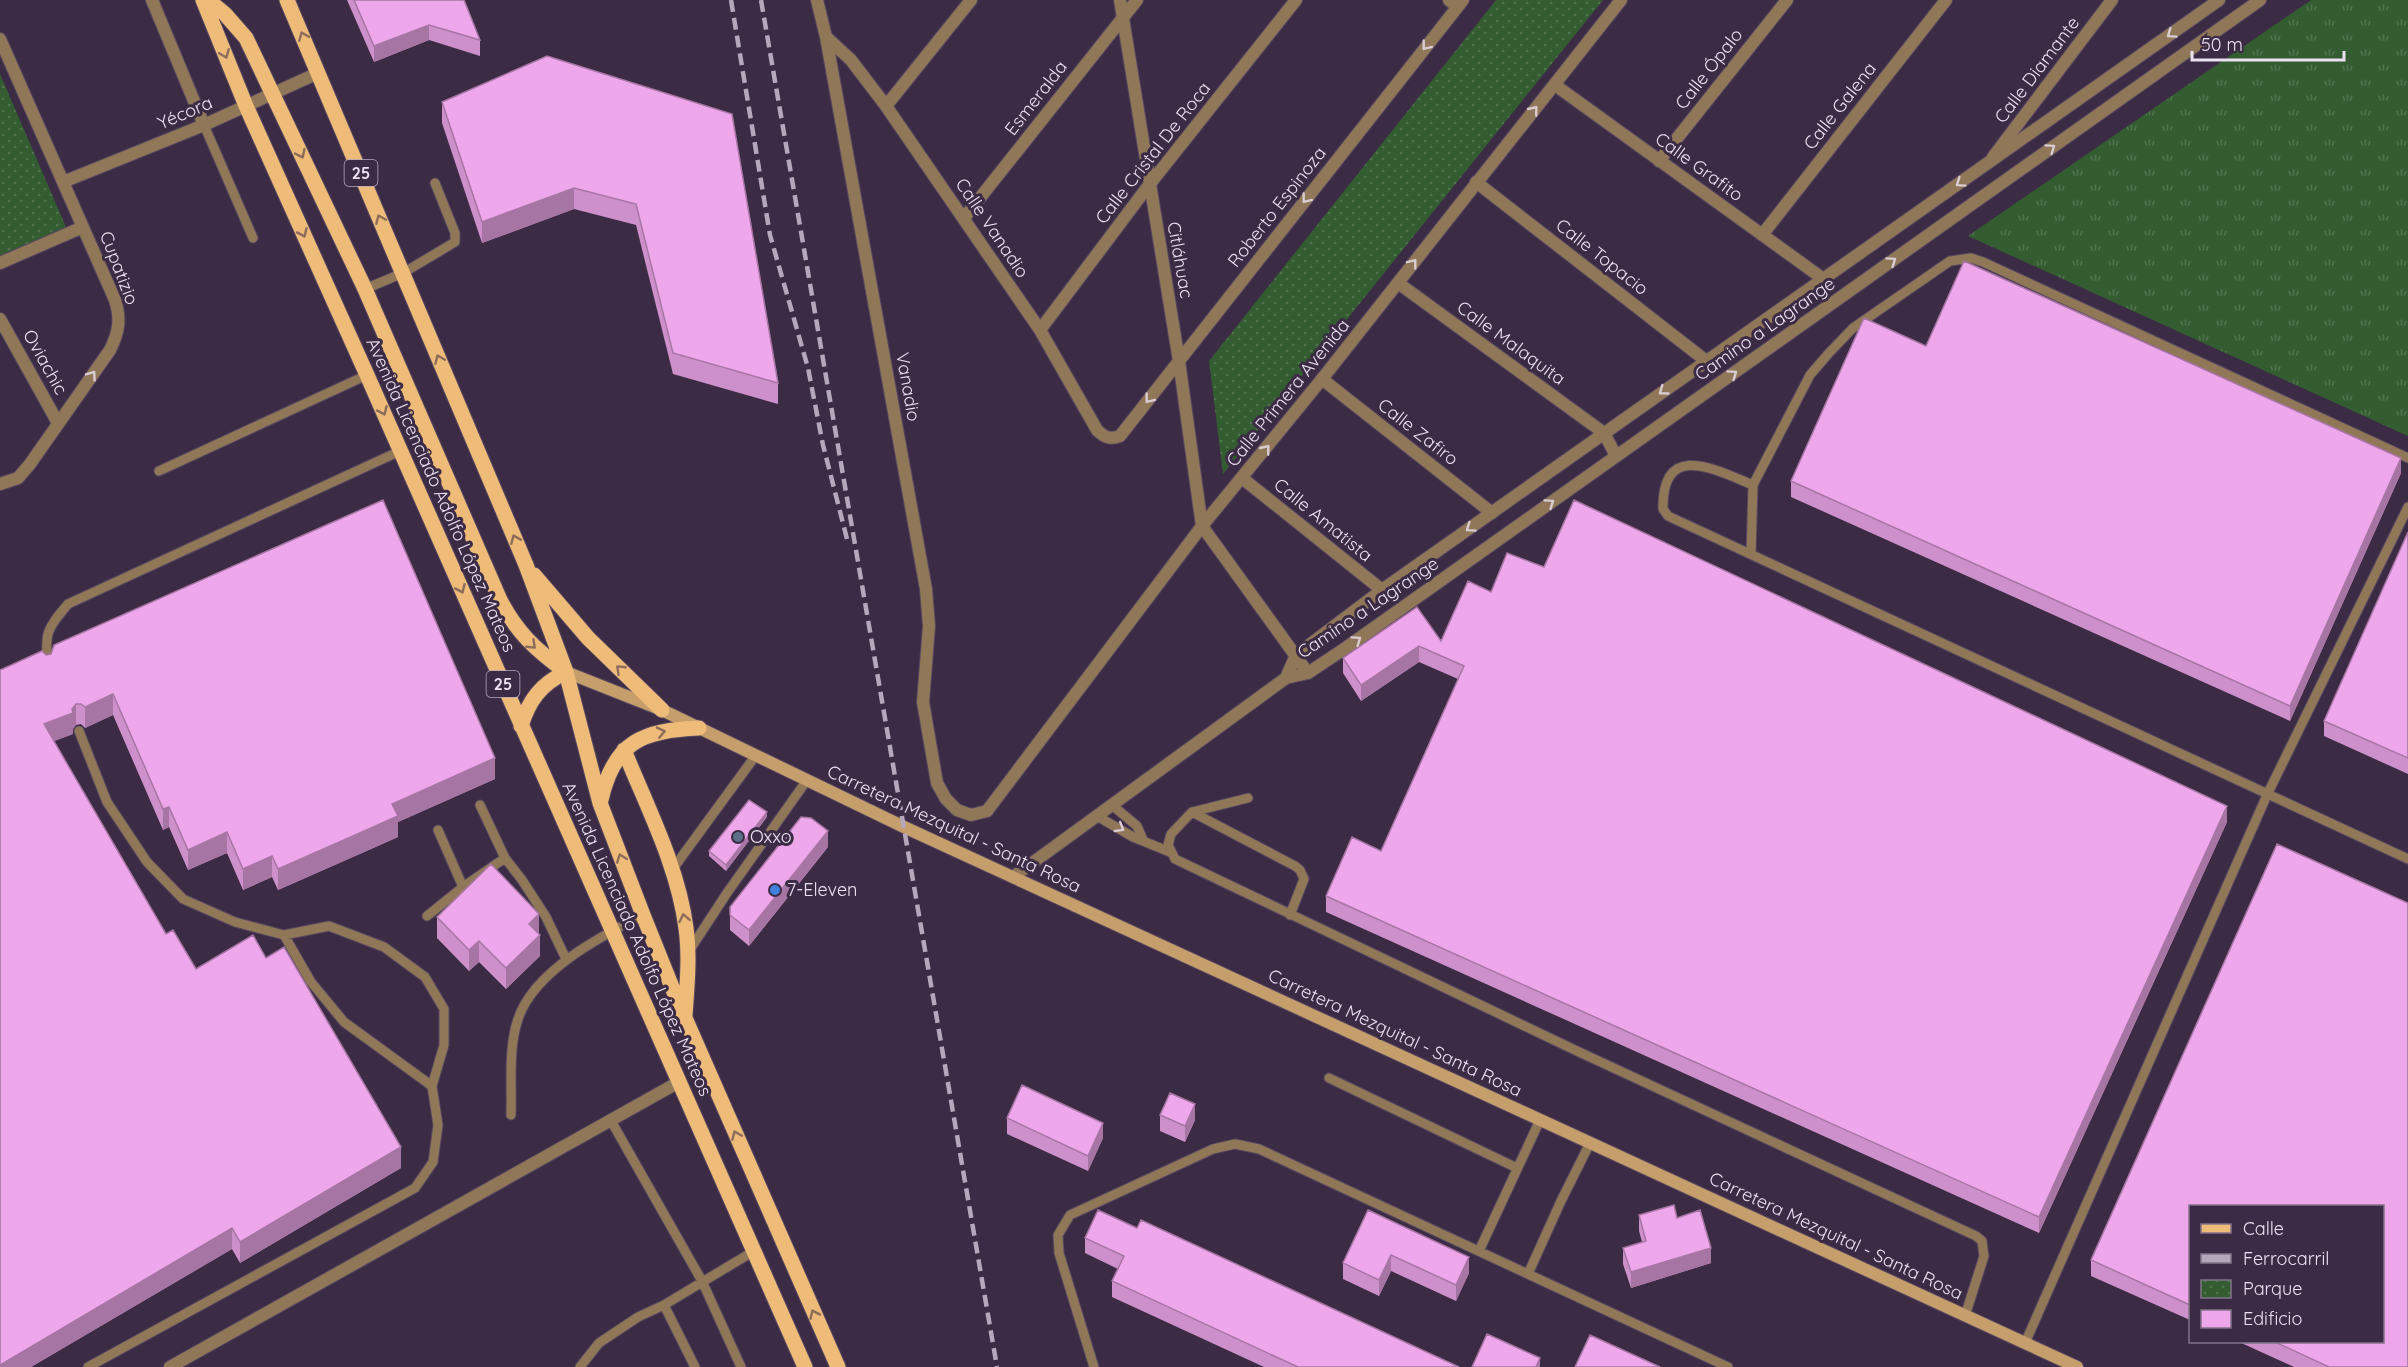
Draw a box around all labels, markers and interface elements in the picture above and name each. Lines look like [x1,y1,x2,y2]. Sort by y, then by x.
street label: Calle Diamante [1989,12,2084,128]
street label: Calle Ópalo [1670,24,1747,114]
scale bar [2192,24,2344,62]
one-way arrow [2166,27,2177,38]
one-way arrow [298,32,310,43]
text: 50 m [2201,33,2243,56]
one-way arrow [1423,39,1434,50]
one-way arrow [218,48,230,59]
street label: Esmeralda [999,56,1072,140]
street label: Calle Galena [1798,57,1881,154]
street label: Calle Cristal De Roca [1090,77,1215,228]
street label: Yécora [154,91,216,134]
one-way arrow [1527,106,1538,117]
street label: Calle Grafito [1651,127,1748,206]
street label: Roberto Espinoza [1222,142,1331,272]
one-way arrow [2044,144,2055,155]
one-way arrow [294,148,306,159]
road number: 25 [344,160,378,186]
street label: Calle Vanadio [951,173,1034,282]
one-way arrow [1956,176,1967,187]
one-way arrow [1302,192,1313,203]
street label: Calle Topacio [1551,213,1653,300]
one-way arrow [375,214,387,225]
street label: Citláhuac [1162,220,1199,300]
one-way arrow [296,226,308,237]
street label: Cupatizio [95,228,144,308]
one-way arrow [1885,257,1896,268]
one-way arrow [1406,259,1417,270]
street label: Camino a Lagrange [1690,272,1839,386]
street label: Calle Malaquita [1452,295,1570,390]
street label: Calle Primera Avenida [1221,314,1354,471]
street label: Oviachic [18,325,73,398]
street label: Avenida Licenciado Adolfo López Mateos [362,334,521,655]
street label: Vanadio [891,351,926,423]
one-way arrow [434,355,446,366]
one-way arrow [1726,370,1737,381]
one-way arrow [85,371,96,382]
one-way arrow [1658,384,1669,395]
one-way arrow [1146,392,1157,403]
street label: Calle Zafiro [1373,393,1463,470]
one-way arrow [376,404,388,415]
one-way arrow [1259,445,1270,456]
street label: Calle Amatista [1269,473,1377,566]
one-way arrow [1544,499,1555,510]
one-way arrow [1465,521,1476,532]
one-way arrow [510,534,522,545]
street label: Camino a Lagrange [1293,552,1443,663]
one-way arrow [454,583,466,594]
one-way arrow [1350,636,1361,647]
one-way arrow [525,638,535,649]
one-way arrow [616,666,627,677]
road number: 25 [486,671,520,697]
one-way arrow [656,726,666,739]
street label: Carretera Mezquital - Santa Rosa [824,760,1085,898]
street label: Avenida Licenciado Adolfo López Mateos [558,778,717,1099]
one-way arrow [1114,821,1124,833]
place label: Oxxo [750,825,792,848]
marker: Oxxo [731,830,745,844]
one-way arrow [616,853,628,864]
place label: 7-Eleven [787,878,858,901]
marker: 7-Eleven [768,883,782,897]
one-way arrow [678,913,691,923]
street label: Carretera Mezquital - Santa Rosa [1265,964,1526,1102]
one-way arrow [731,1131,743,1142]
street label: Carretera Mezquital - Santa Rosa [1706,1167,1967,1305]
legend [2189,1205,2384,1343]
text: Calle [2243,1217,2284,1240]
text: Ferrocarril [2243,1247,2330,1270]
text: Parque [2243,1277,2302,1300]
text: Edificio [2243,1307,2302,1330]
one-way arrow [809,1309,821,1320]

